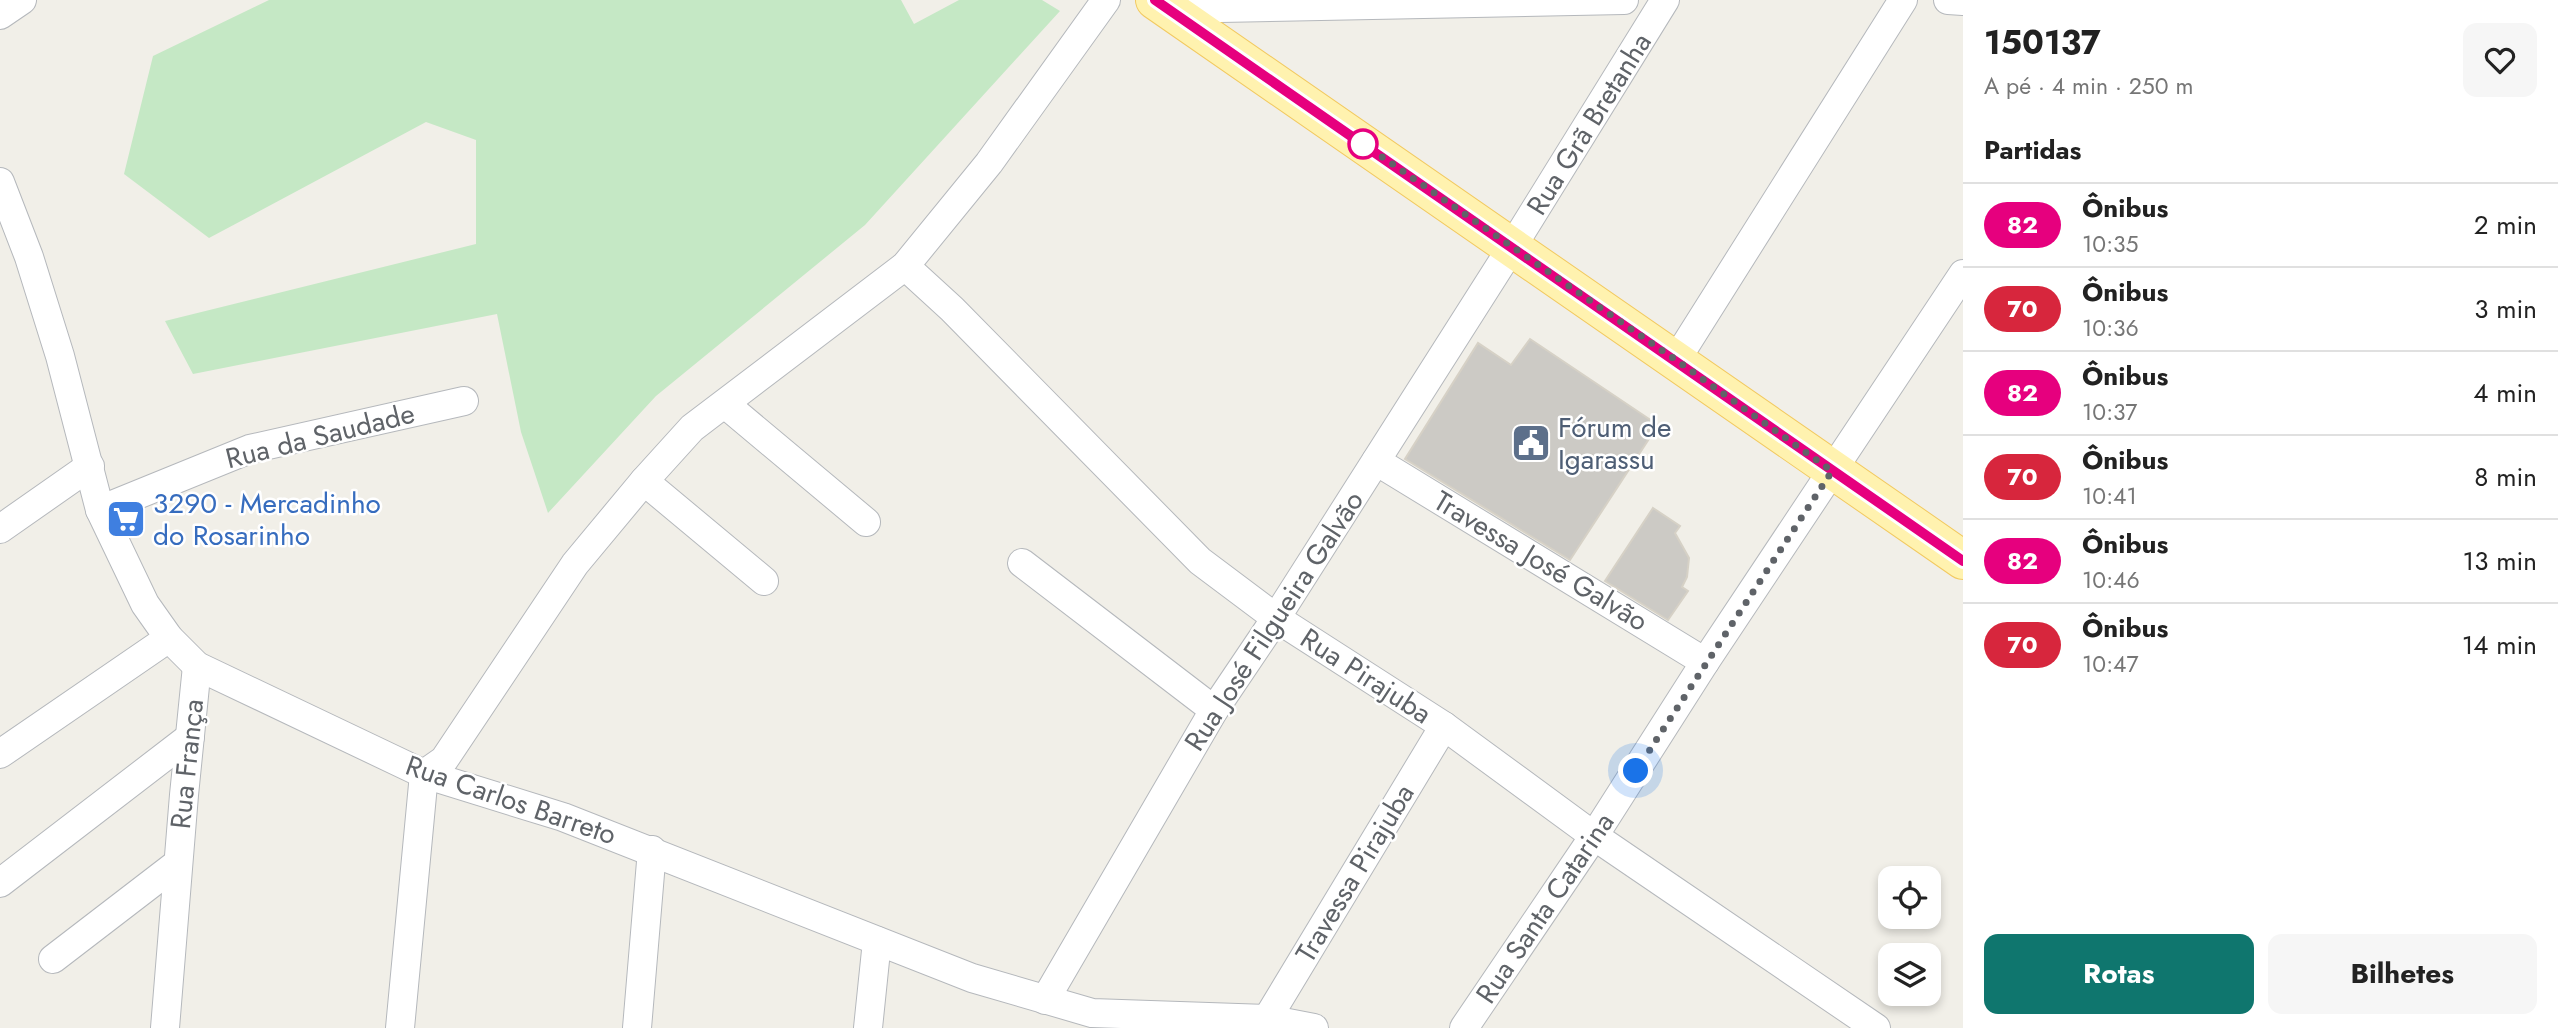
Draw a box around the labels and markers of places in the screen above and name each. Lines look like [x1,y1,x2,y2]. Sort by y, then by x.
unlabelled marker [1348,129,1378,159]
place label: Fórum de Igarassu [1558,407,1671,480]
public building icon: Fórum de Igarassu [1510,422,1552,464]
place label: 3290 - Mercadinho do Rosarinho [153,483,381,556]
supermarket icon: 3290 - Mercadinho do Rosarinho [105,498,147,540]

